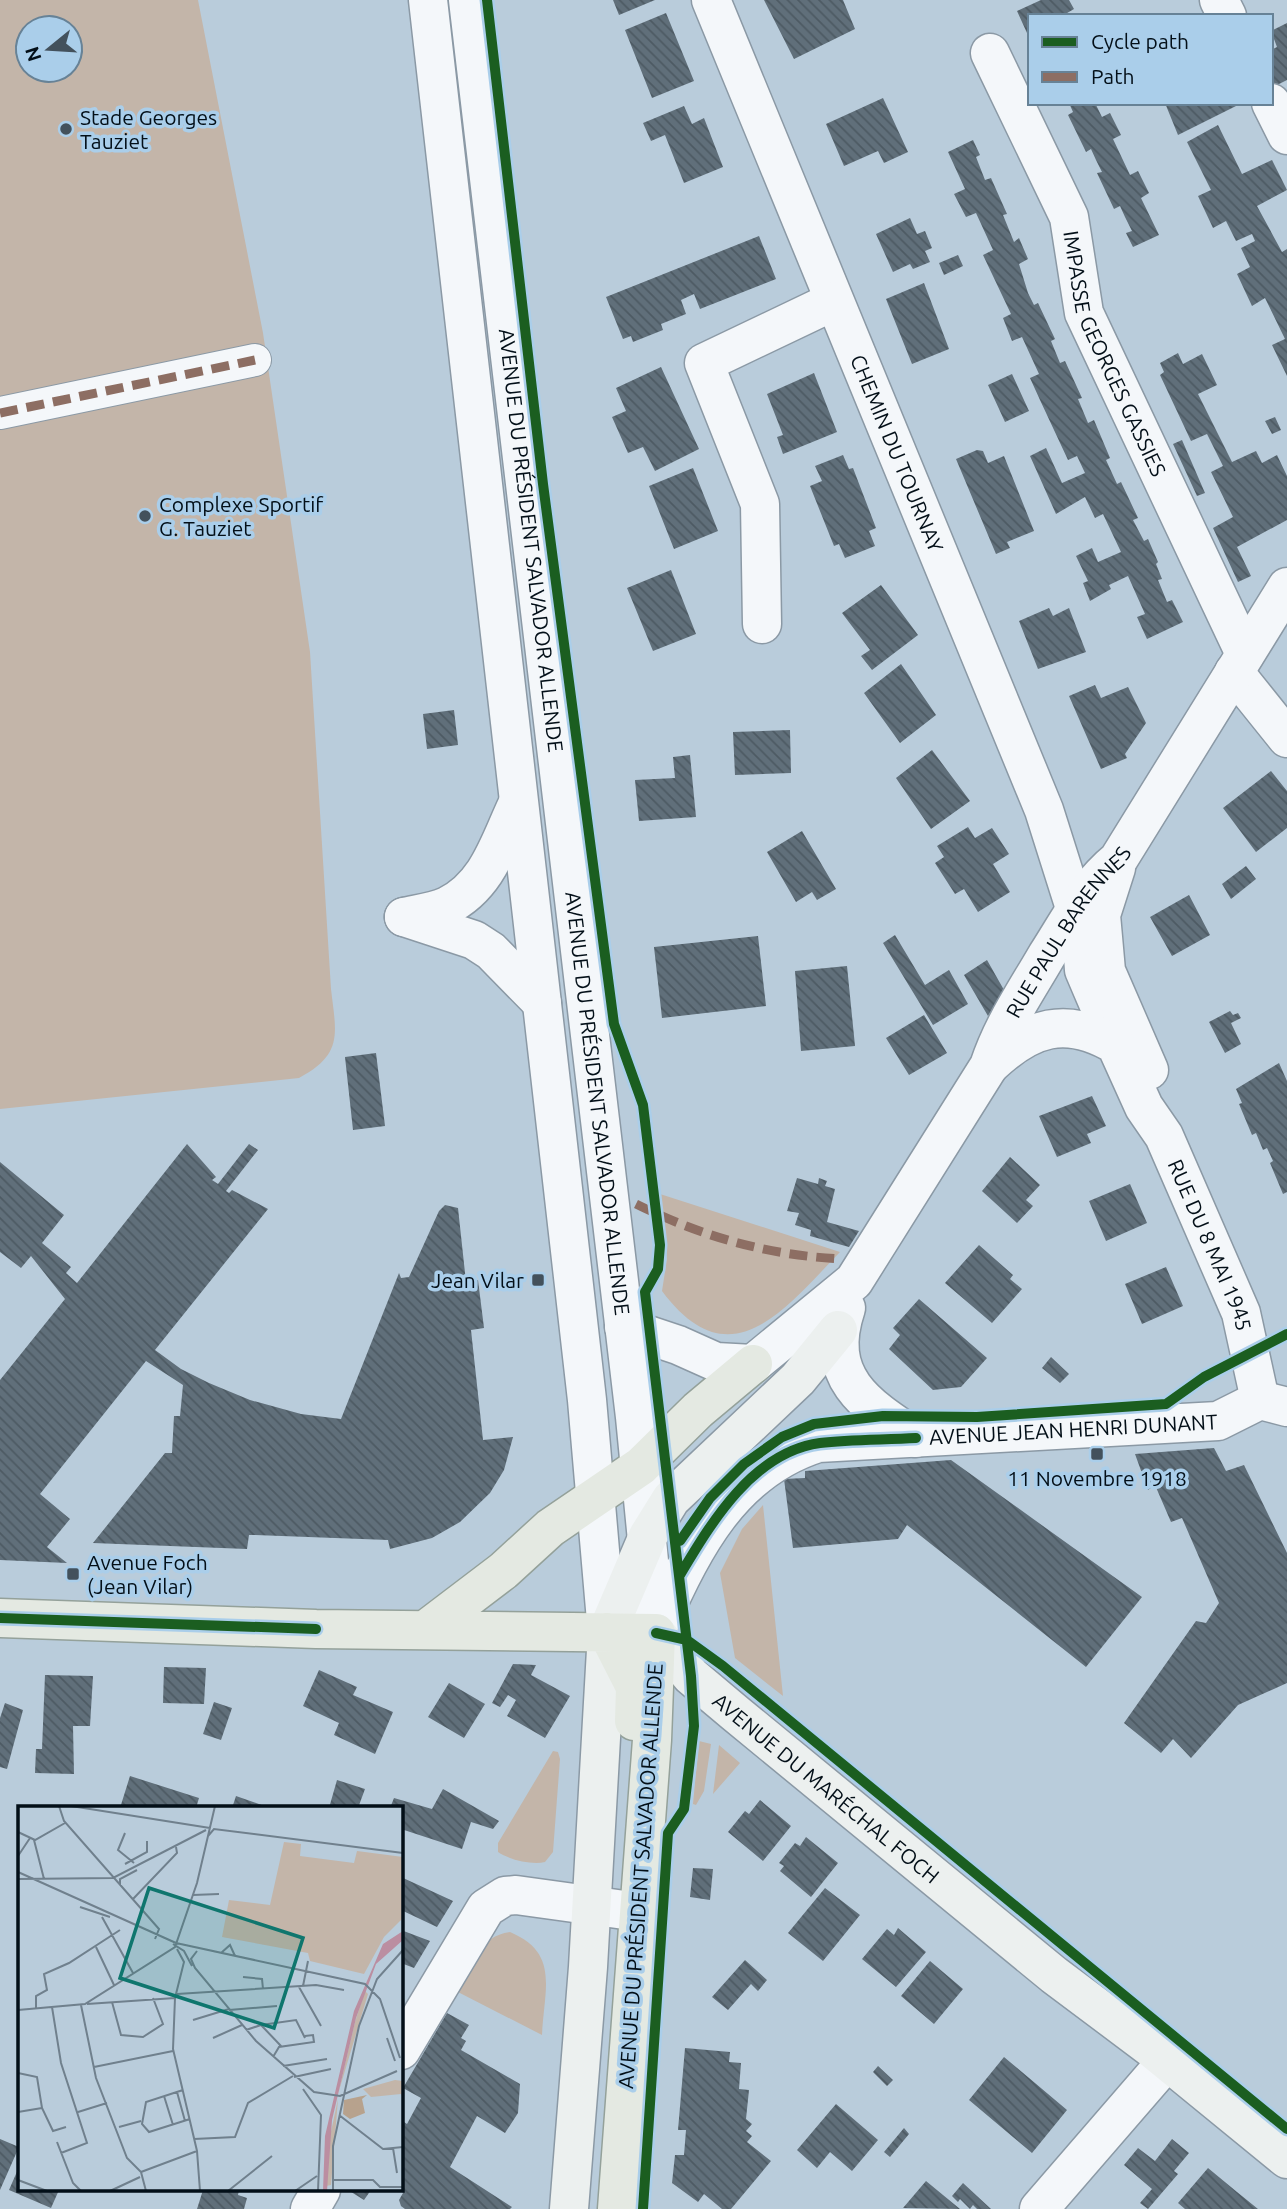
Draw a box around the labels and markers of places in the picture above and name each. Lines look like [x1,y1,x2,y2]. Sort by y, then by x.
place label: Stade Georges Tauziet [80,105,217,153]
marker: Stade Georges Tauziet [58,121,74,137]
place label: Complexe Sportif G. Tauziet [159,492,324,540]
marker: Complexe Sportif G. Tauziet [137,508,153,524]
place label: Jean Vilar [431,1268,524,1292]
marker: Jean Vilar [530,1272,546,1288]
marker: 11 Novembre 1918 [1089,1446,1105,1462]
place label: 11 Novembre 1918 [1007,1466,1187,1490]
place label: Avenue Foch (Jean Vilar) [87,1550,208,1598]
marker: Avenue Foch (Jean Vilar) [65,1566,81,1582]

